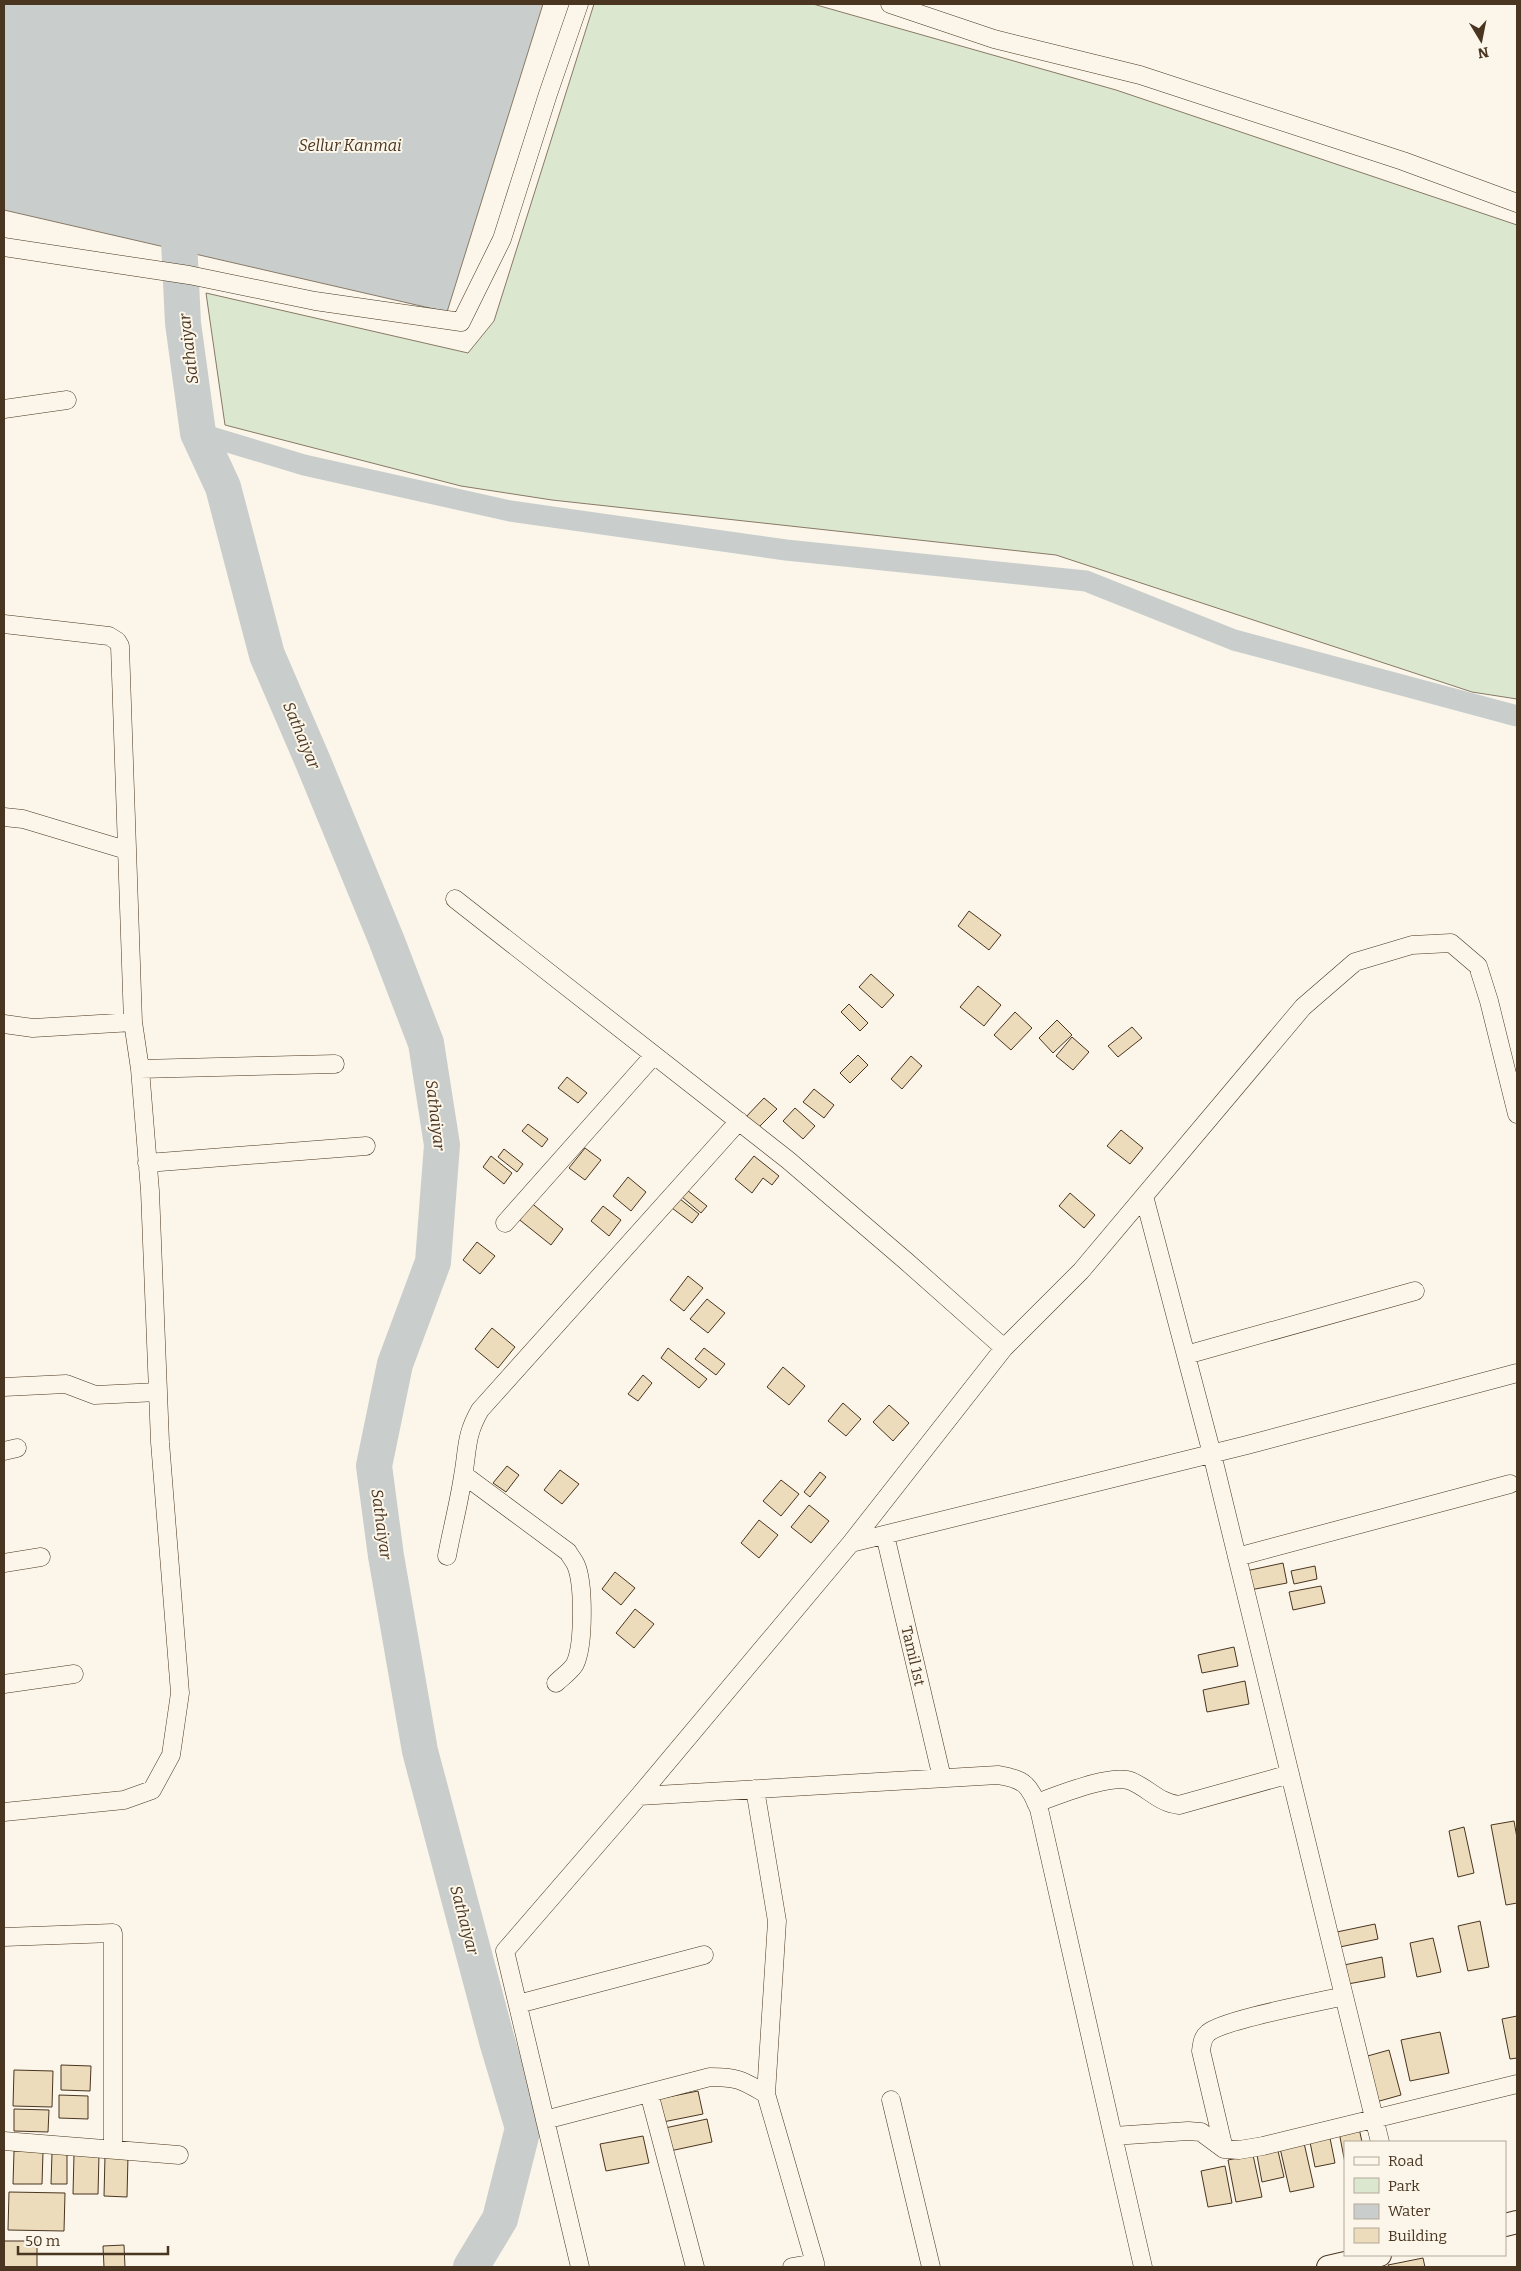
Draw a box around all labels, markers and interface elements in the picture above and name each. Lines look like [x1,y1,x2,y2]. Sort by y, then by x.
north arrow [1456,15,1506,65]
text: N [1476,43,1490,62]
water label: Sellur Kanmai [298,136,402,155]
water label: Sathaiyar [175,311,202,385]
water label: Sathaiyar [279,699,325,773]
water label: Sathaiyar [422,1079,449,1153]
water label: Sathaiyar [367,1488,396,1562]
street label: Tamil 1st [897,1624,929,1688]
water label: Sathaiyar [446,1883,483,1958]
legend [1344,2141,1506,2256]
text: Road [1388,2152,1423,2170]
text: Park [1388,2177,1420,2195]
text: Water [1388,2202,1431,2220]
scale bar [18,2224,168,2256]
text: Building [1388,2227,1447,2245]
text: 50 m [25,2232,61,2250]

